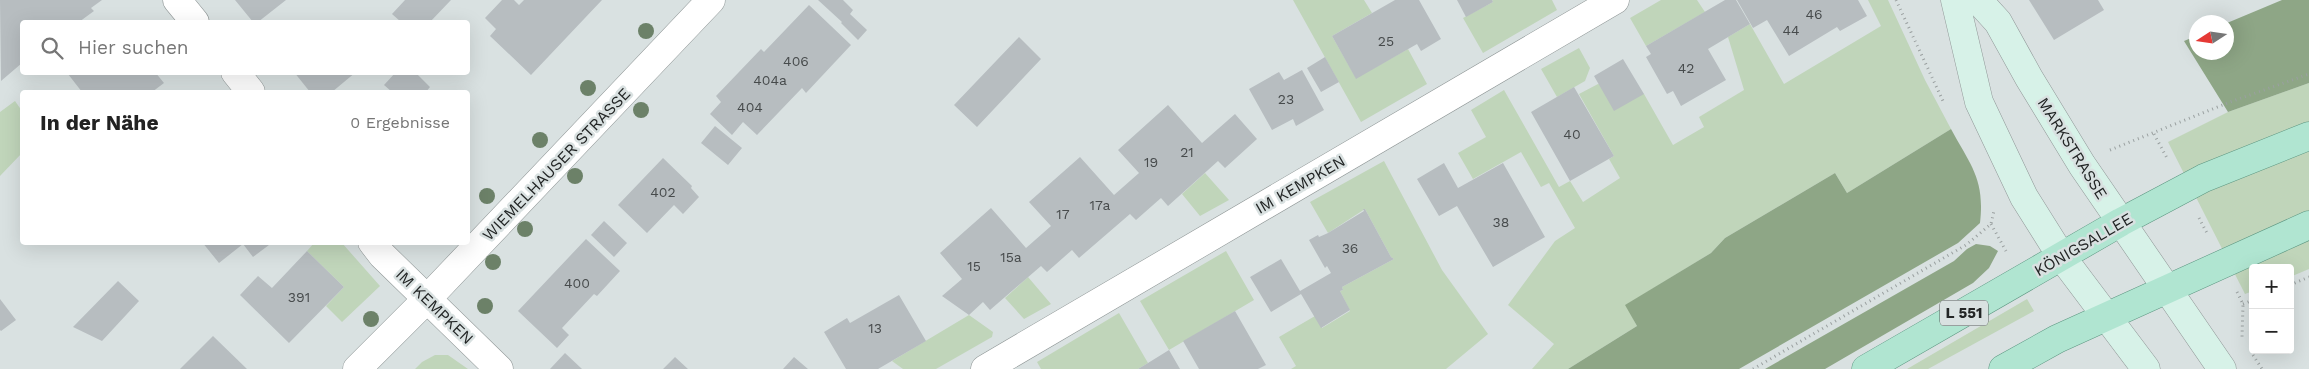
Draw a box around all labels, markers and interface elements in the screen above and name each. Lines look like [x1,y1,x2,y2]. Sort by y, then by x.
house number: 46 [1805,6,1823,22]
north arrow [2189,15,2234,60]
search box [20,20,470,75]
house number: 44 [1782,22,1800,38]
house number: 25 [1378,33,1394,49]
icon: search [38,34,66,62]
text: Hier suchen [78,36,189,59]
house number: 406 [783,53,809,69]
house number: 42 [1678,60,1694,76]
house number: 404a [753,72,787,88]
street label: WIEMELHAUSER STRASSE [478,84,634,245]
house number: 23 [1278,91,1294,107]
street label: MARKSTRASSE [2034,94,2111,203]
house number: 404 [737,99,763,115]
text: In der Nähe [40,110,159,135]
text: 0 Ergebnisse [350,113,450,132]
house number: 40 [1563,126,1581,142]
house number: 21 [1180,144,1194,160]
street label: IM KEMPKEN [1252,151,1348,218]
house number: 19 [1144,154,1158,170]
house number: 402 [650,184,676,200]
house number: 17a [1090,197,1110,213]
house number: 17 [1056,206,1070,222]
street label: KÖNIGSALLEE [2031,209,2136,280]
house number: 38 [1493,214,1509,230]
house number: 36 [1342,240,1358,256]
house number: 15a [1000,249,1022,265]
house number: 15 [967,258,981,274]
map controls [2249,264,2294,354]
button: + [2249,264,2294,309]
street label: IM KEMPKEN [392,265,477,348]
house number: 400 [564,275,590,291]
house number: 391 [288,289,310,305]
road number: L 551 [1940,300,1988,326]
button: − [2249,309,2294,354]
house number: 13 [868,320,882,336]

